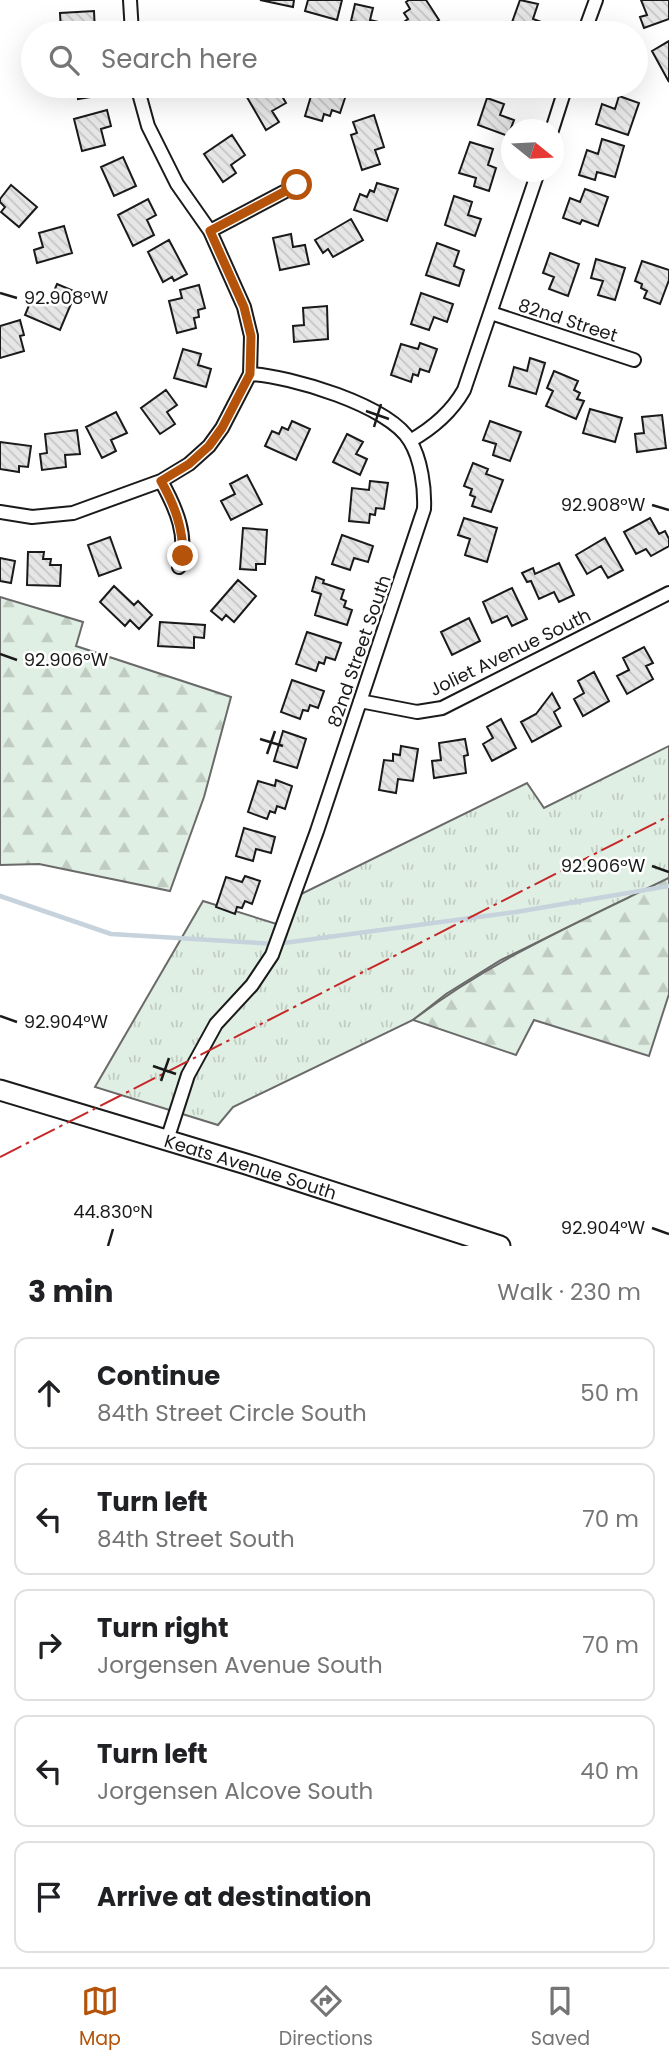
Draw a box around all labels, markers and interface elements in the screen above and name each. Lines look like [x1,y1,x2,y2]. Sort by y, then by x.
search box [21,21,648,98]
icon: search [45,41,83,79]
text: Search here [101,41,258,77]
north arrow [501,119,564,182]
route start [281,169,312,200]
text: 92.908°W [24,285,109,310]
street label: 82nd Street [515,292,621,348]
text: 92.908°W [561,492,646,517]
route end [167,540,198,571]
street label: 82nd Street South [321,572,397,730]
street label: Joliet Avenue South [425,602,595,702]
text: 92.906°W [24,647,109,672]
text: 92.906°W [561,853,646,878]
text: 92.904°W [24,1009,109,1034]
street label: Keats Avenue South [162,1128,340,1205]
text: 44.830°N [73,1199,153,1224]
text: 92.904°W [561,1215,646,1240]
text: 3 min [28,1270,113,1313]
text: Walk · 230 m [497,1276,641,1308]
text: Continue [97,1358,220,1394]
icon: ahead [30,1374,68,1412]
text: 50 m [580,1377,639,1409]
text: 84th Street Circle South [97,1397,367,1429]
text: Turn left [97,1484,208,1520]
icon: left [30,1500,68,1538]
text: 70 m [582,1503,639,1535]
text: 84th Street South [97,1523,295,1555]
text: Turn right [97,1610,229,1646]
icon: right [30,1626,68,1664]
text: 70 m [582,1629,639,1661]
text: Jorgensen Avenue South [97,1649,383,1681]
text: Turn left [97,1736,208,1772]
icon: left [30,1752,68,1790]
text: 40 m [580,1755,639,1787]
text: Jorgensen Alcove South [97,1775,373,1807]
icon: arrive [30,1878,68,1916]
text: Arrive at destination [97,1879,372,1915]
tab: Map [79,1982,121,2053]
tab: Directions [279,1982,373,2053]
tab: Saved [531,1982,590,2053]

